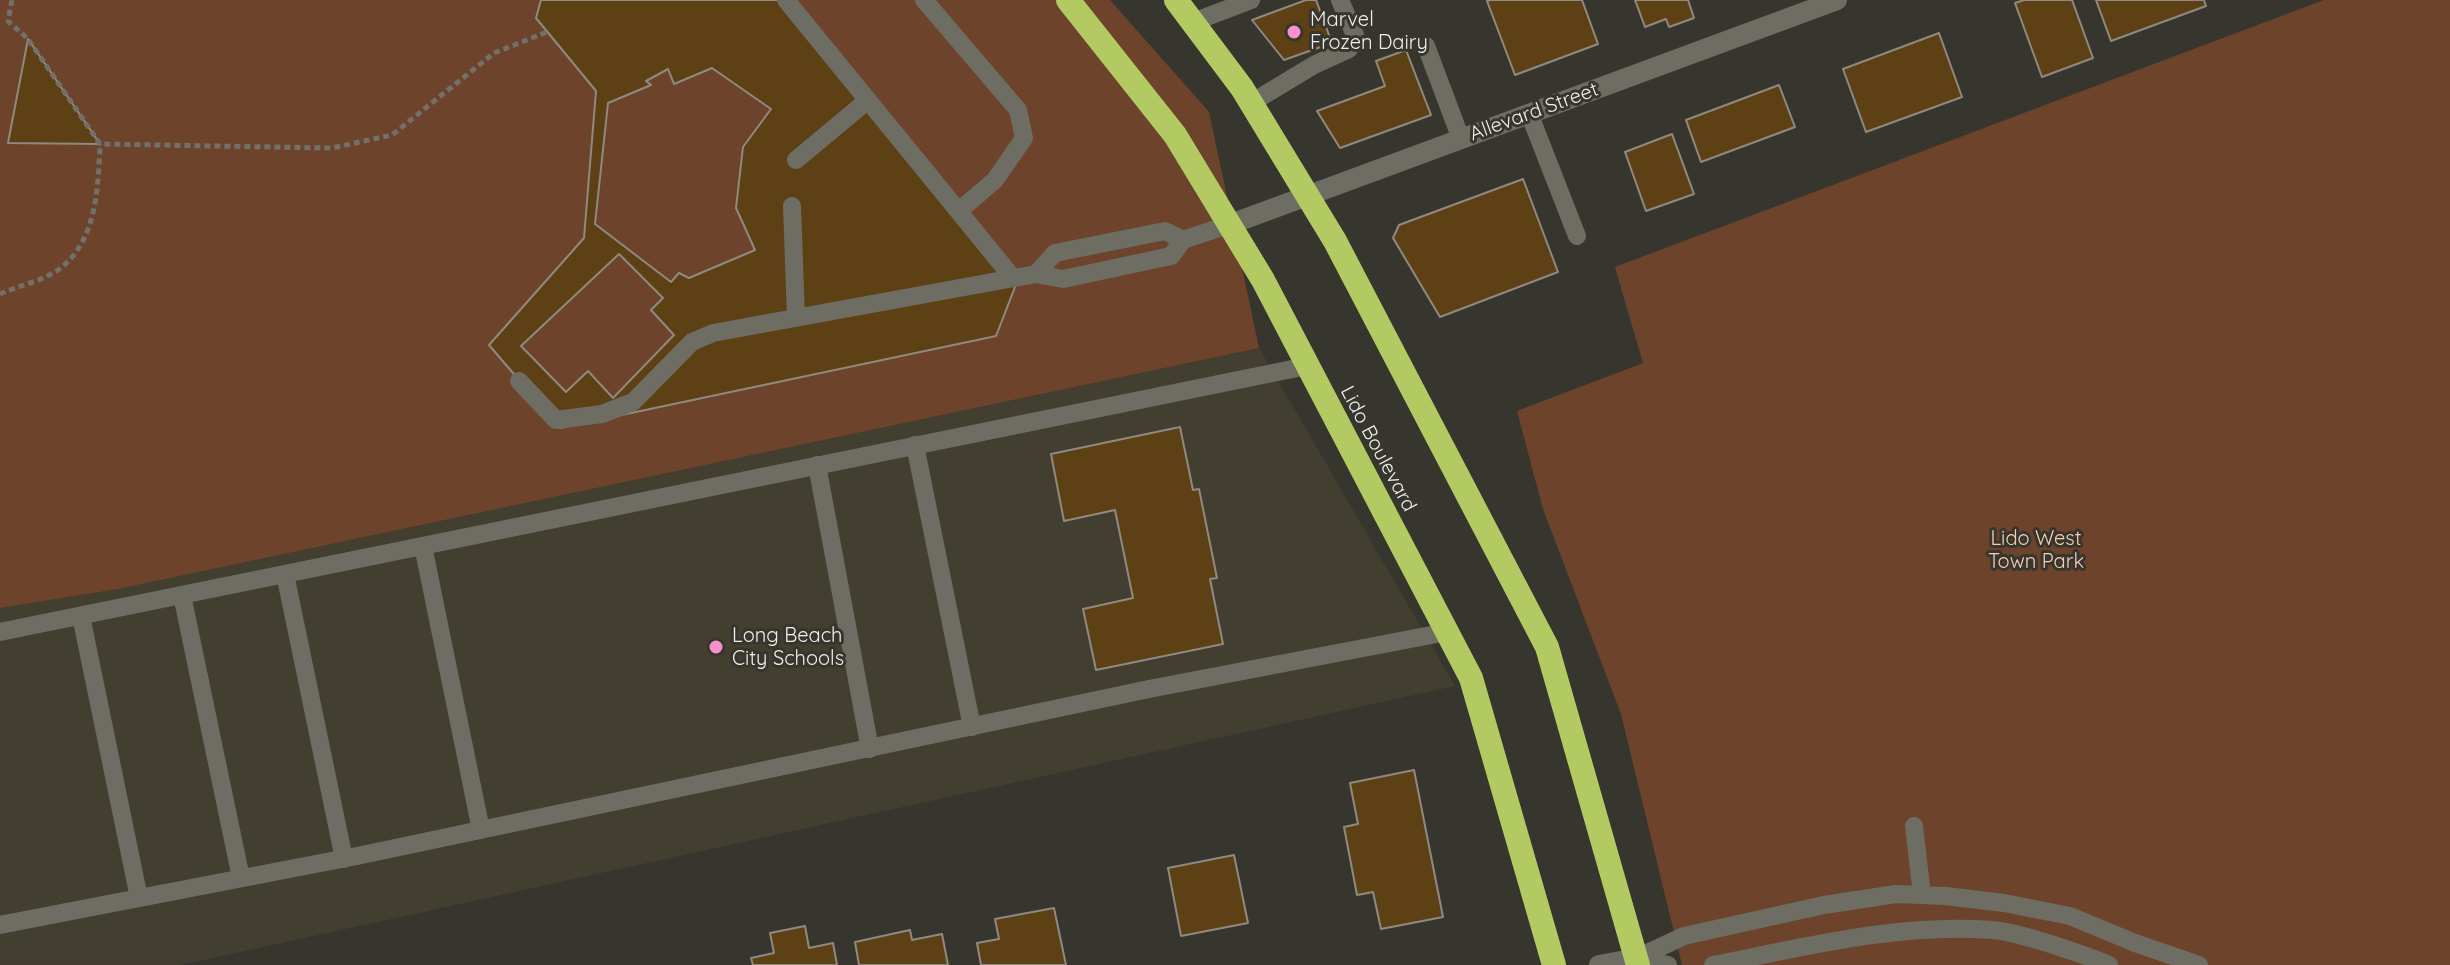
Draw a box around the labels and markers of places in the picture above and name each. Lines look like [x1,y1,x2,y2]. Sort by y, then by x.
place label: Marvel Frozen Dairy [1310,8,1428,55]
marker: Marvel Frozen Dairy [1285,23,1303,41]
place label: Long Beach City Schools [732,624,844,671]
marker: Long Beach City Schools [707,638,725,656]

